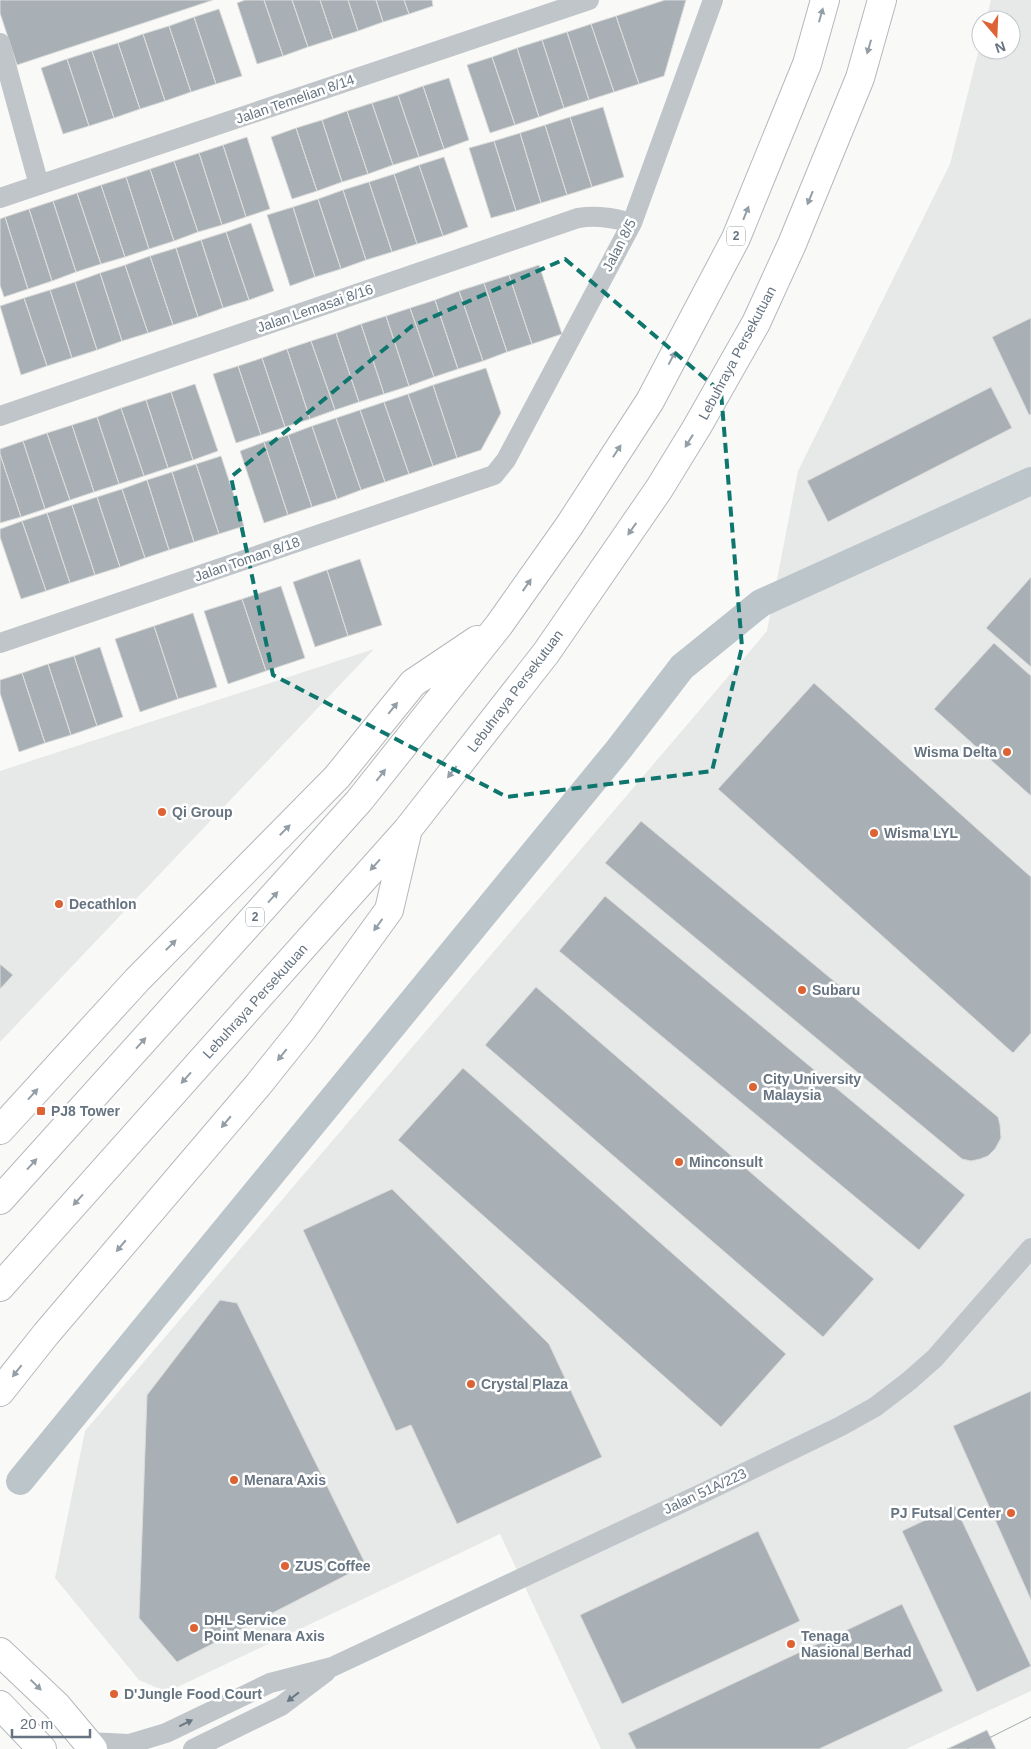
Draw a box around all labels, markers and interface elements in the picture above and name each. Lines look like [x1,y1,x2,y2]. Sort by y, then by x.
one-way arrow [817,8,825,23]
north arrow [971,10,1021,60]
text: N [993,38,1008,57]
one-way arrow [864,39,872,54]
street label: Jalan Temelian 8/14 [234,71,357,127]
one-way arrow [806,191,814,205]
one-way arrow [742,206,750,220]
street label: Jalan 8/5 [599,216,639,274]
road number: 2 [727,227,745,246]
street label: Jalan Lemasai 8/16 [255,281,375,335]
street label: Lebuhraya Persekutuan [695,284,779,422]
one-way arrow [668,351,676,365]
one-way arrow [684,435,693,448]
one-way arrow [613,444,622,457]
one-way arrow [627,522,637,536]
street label: Jalan Toman 8/18 [192,533,302,585]
one-way arrow [522,579,532,592]
street label: Lebuhraya Persekutuan [464,627,566,755]
one-way arrow [387,702,398,715]
place label: Wisma Delta [914,744,997,760]
marker: Wisma Delta [1001,746,1013,758]
one-way arrow [447,765,458,778]
one-way arrow [375,768,386,781]
place label: Qi Group [172,804,233,820]
marker: Qi Group [156,806,168,818]
one-way arrow [279,824,291,836]
place label: Wisma LYL [884,825,958,841]
marker: Wisma LYL [868,827,880,839]
one-way arrow [369,859,381,871]
one-way arrow [268,890,279,903]
place label: Decathlon [69,896,137,912]
marker: Decathlon [53,898,65,910]
road number: 2 [246,908,264,926]
one-way arrow [373,918,383,932]
one-way arrow [165,940,177,952]
street label: Lebuhraya Persekutuan [199,940,311,1062]
place label: Subaru [812,982,860,998]
marker: Subaru [796,984,808,996]
one-way arrow [135,1038,147,1050]
one-way arrow [276,1048,287,1061]
place label: City University Malaysia [763,1071,861,1103]
one-way arrow [180,1072,192,1084]
marker: City University Malaysia [747,1081,759,1093]
one-way arrow [27,1088,39,1100]
place label: PJ8 Tower [51,1103,121,1119]
marker: PJ8 Tower [35,1105,47,1117]
one-way arrow [221,1116,232,1129]
place label: Minconsult [689,1154,763,1170]
marker: Minconsult [673,1156,685,1168]
one-way arrow [27,1158,38,1171]
one-way arrow [72,1193,84,1205]
one-way arrow [115,1239,126,1252]
one-way arrow [11,1364,22,1377]
place label: Crystal Plaza [481,1376,568,1392]
marker: Crystal Plaza [465,1378,477,1390]
street label: Jalan 51A/223 [661,1465,749,1517]
place label: Menara Axis [244,1472,326,1488]
marker: Menara Axis [228,1474,240,1486]
place label: PJ Futsal Center [891,1505,1002,1521]
marker: PJ Futsal Center [1005,1507,1017,1519]
place label: ZUS Coffee [295,1558,371,1574]
marker: ZUS Coffee [279,1560,291,1572]
place label: DHL Service Point Menara Axis [204,1612,325,1644]
marker: DHL Service Point Menara Axis [188,1622,200,1634]
place label: Tenaga Nasional Berhad [801,1628,911,1660]
marker: Tenaga Nasional Berhad [785,1638,797,1650]
one-way arrow [29,1679,41,1691]
place label: D'Jungle Food Court [124,1686,262,1702]
marker: D'Jungle Food Court [108,1688,120,1700]
one-way arrow [286,1692,300,1702]
scale bar [12,1706,90,1738]
text: 20 m [20,1715,53,1732]
one-way arrow [179,1719,193,1727]

